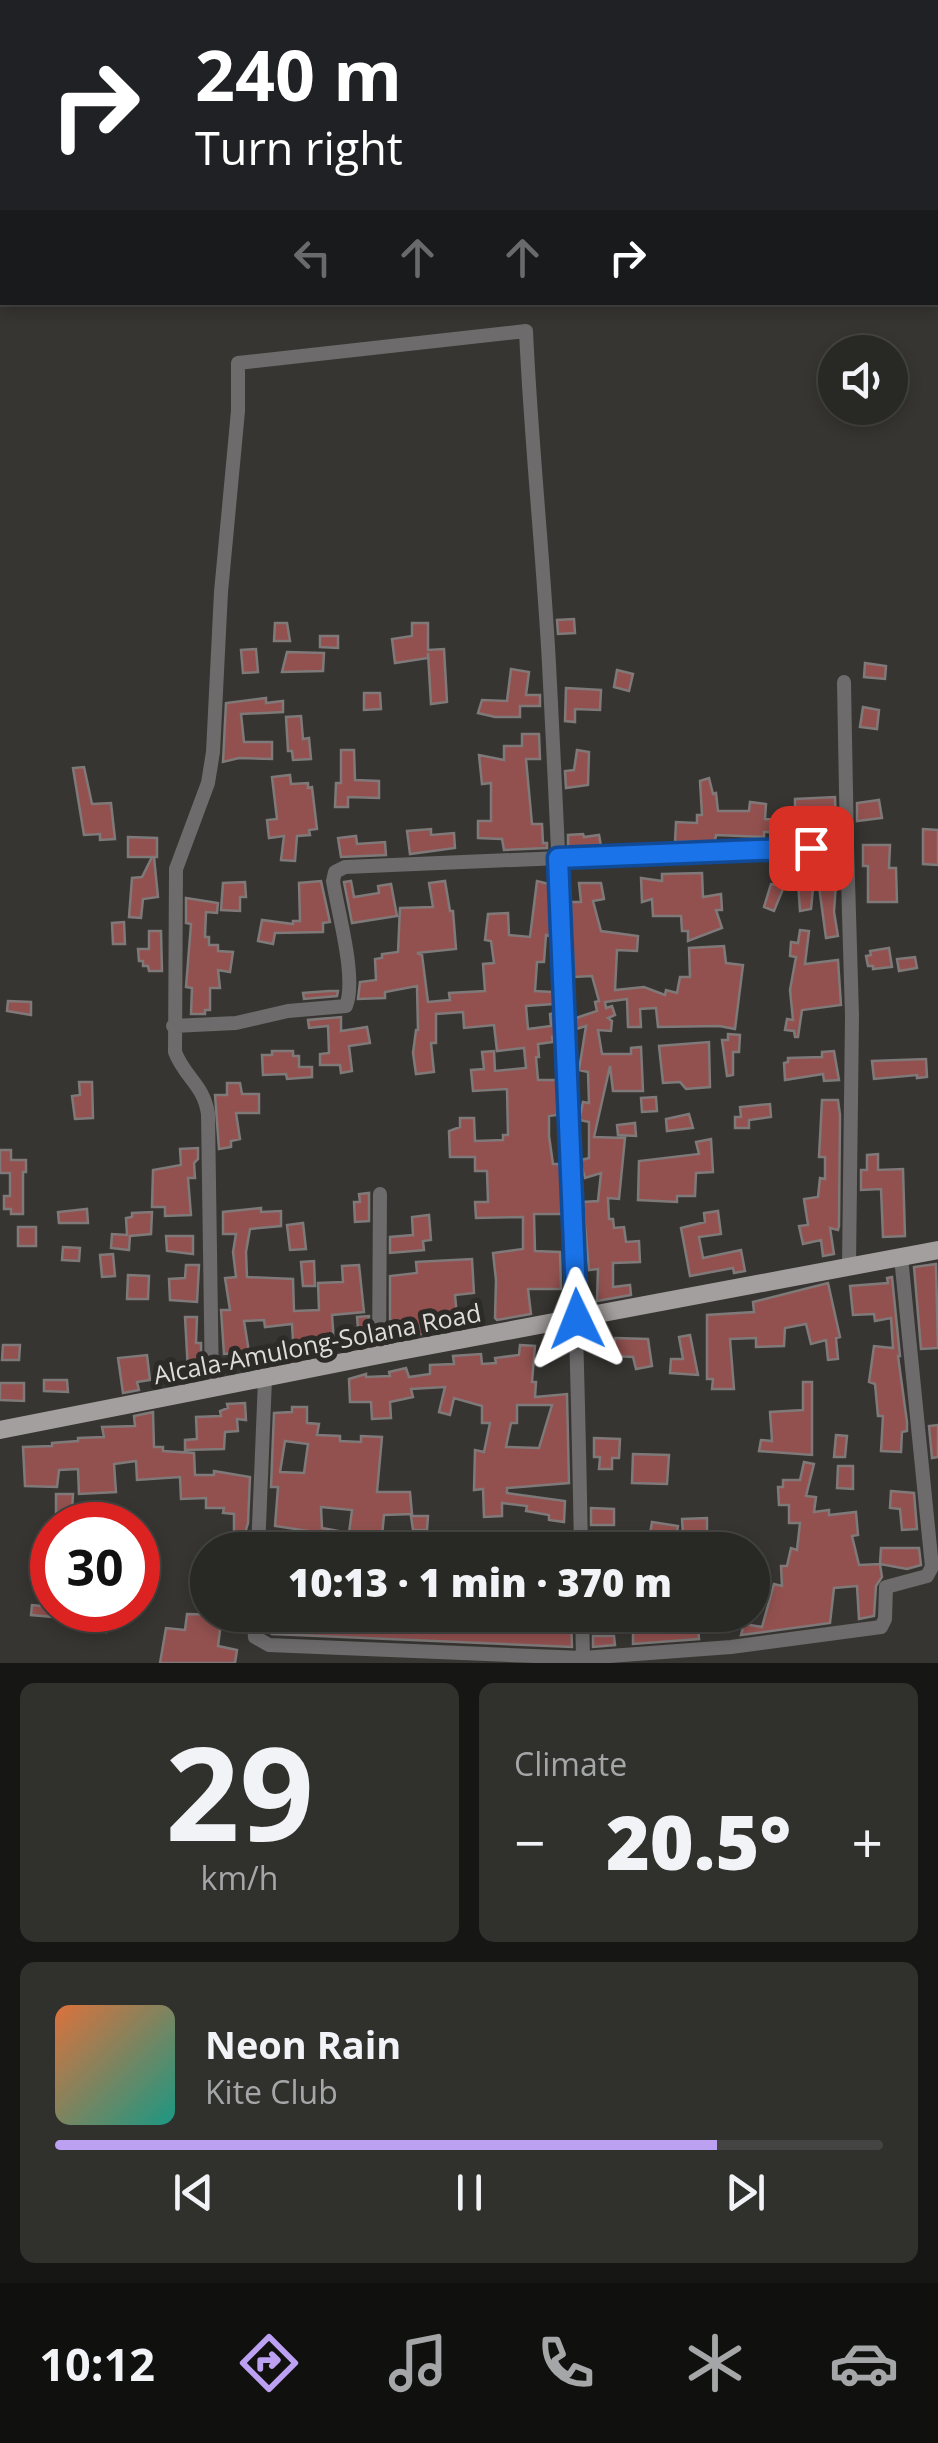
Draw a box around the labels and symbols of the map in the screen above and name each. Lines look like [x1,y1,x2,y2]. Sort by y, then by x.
pin [769,806,854,891]
position arrow [525,1267,629,1371]
street label: Alcala-Amulong-Solana Road [150,1295,484,1391]
speed limit sign: 30 [30,1502,160,1632]

